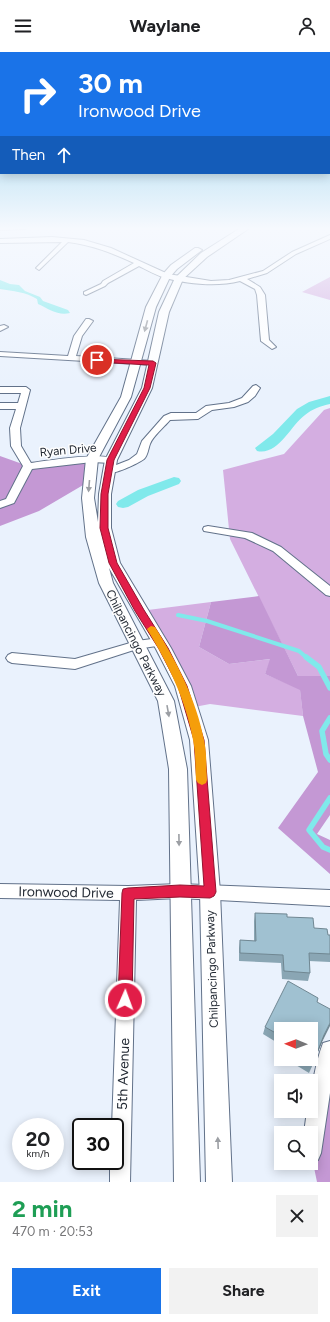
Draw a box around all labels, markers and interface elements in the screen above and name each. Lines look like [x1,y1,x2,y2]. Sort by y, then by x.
icon: menu [12,15,34,37]
text: Waylane [130,15,200,37]
icon: person [296,15,318,37]
text: 30 m [78,66,143,100]
icon: right [12,68,64,120]
text: Ironwood Drive [78,100,201,122]
icon: ahead [53,144,75,166]
text: Then [12,146,45,164]
one-way arrow [143,320,149,332]
pin [80,343,114,377]
icon: arrive [86,349,108,371]
street label: Ryan Drive [39,440,98,459]
one-way arrow [86,480,92,492]
street label: Chilpancingo Parkway [103,587,169,699]
one-way arrow [165,705,171,717]
one-way arrow [176,834,182,847]
street label: Ironwood Drive [18,883,114,902]
street label: Chilpancingo Parkway [203,909,221,1028]
position arrow [104,979,146,1021]
north arrow [274,1022,318,1066]
map controls [274,1022,318,1170]
street label: 5th Avenue [114,1037,133,1110]
button: sound [274,1074,318,1118]
speed limit sign: 30 [72,1118,124,1170]
button: search [274,1126,318,1170]
text: 20 [26,1127,50,1151]
one-way arrow [214,1137,221,1149]
text: km/h [27,1147,49,1160]
text: 2 min [12,1194,72,1223]
button: close [276,1195,318,1237]
text: 470 m · 20:53 [12,1224,93,1239]
button: Exit [12,1268,161,1314]
button: Share [169,1268,318,1314]

